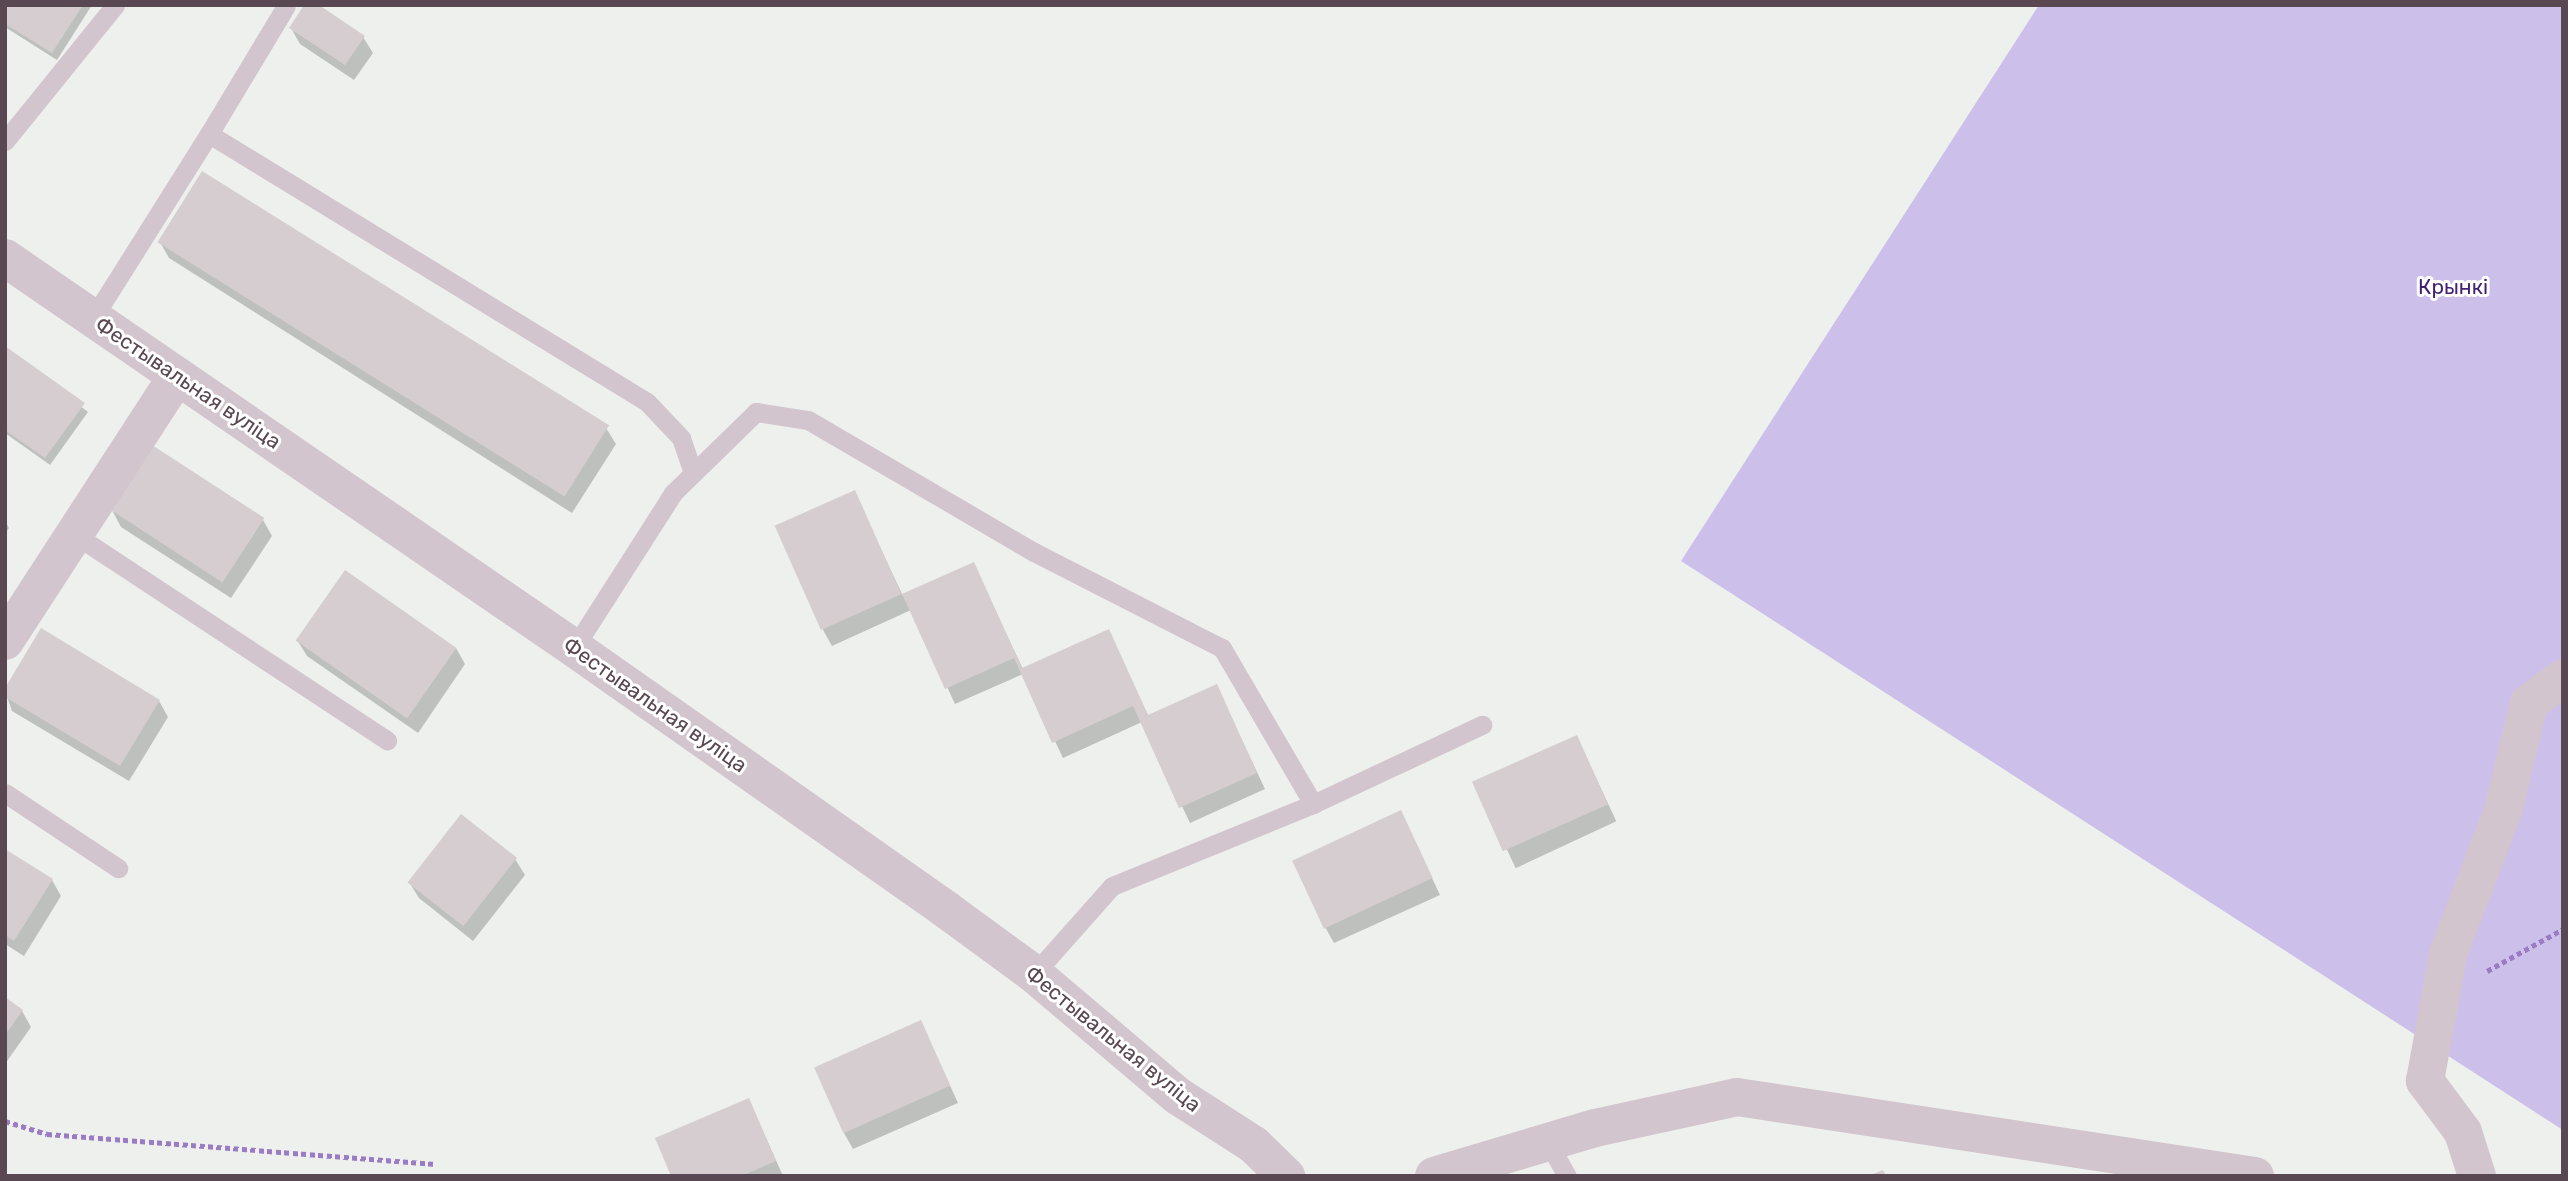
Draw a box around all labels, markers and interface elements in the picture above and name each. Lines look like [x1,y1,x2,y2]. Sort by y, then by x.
park label: Крынкі [2418,274,2488,300]
street label: Фестывальная вуліца [90,311,286,455]
street label: Фестывальная вуліца [558,632,752,778]
street label: Фестывальная вуліца [1020,960,1206,1118]

